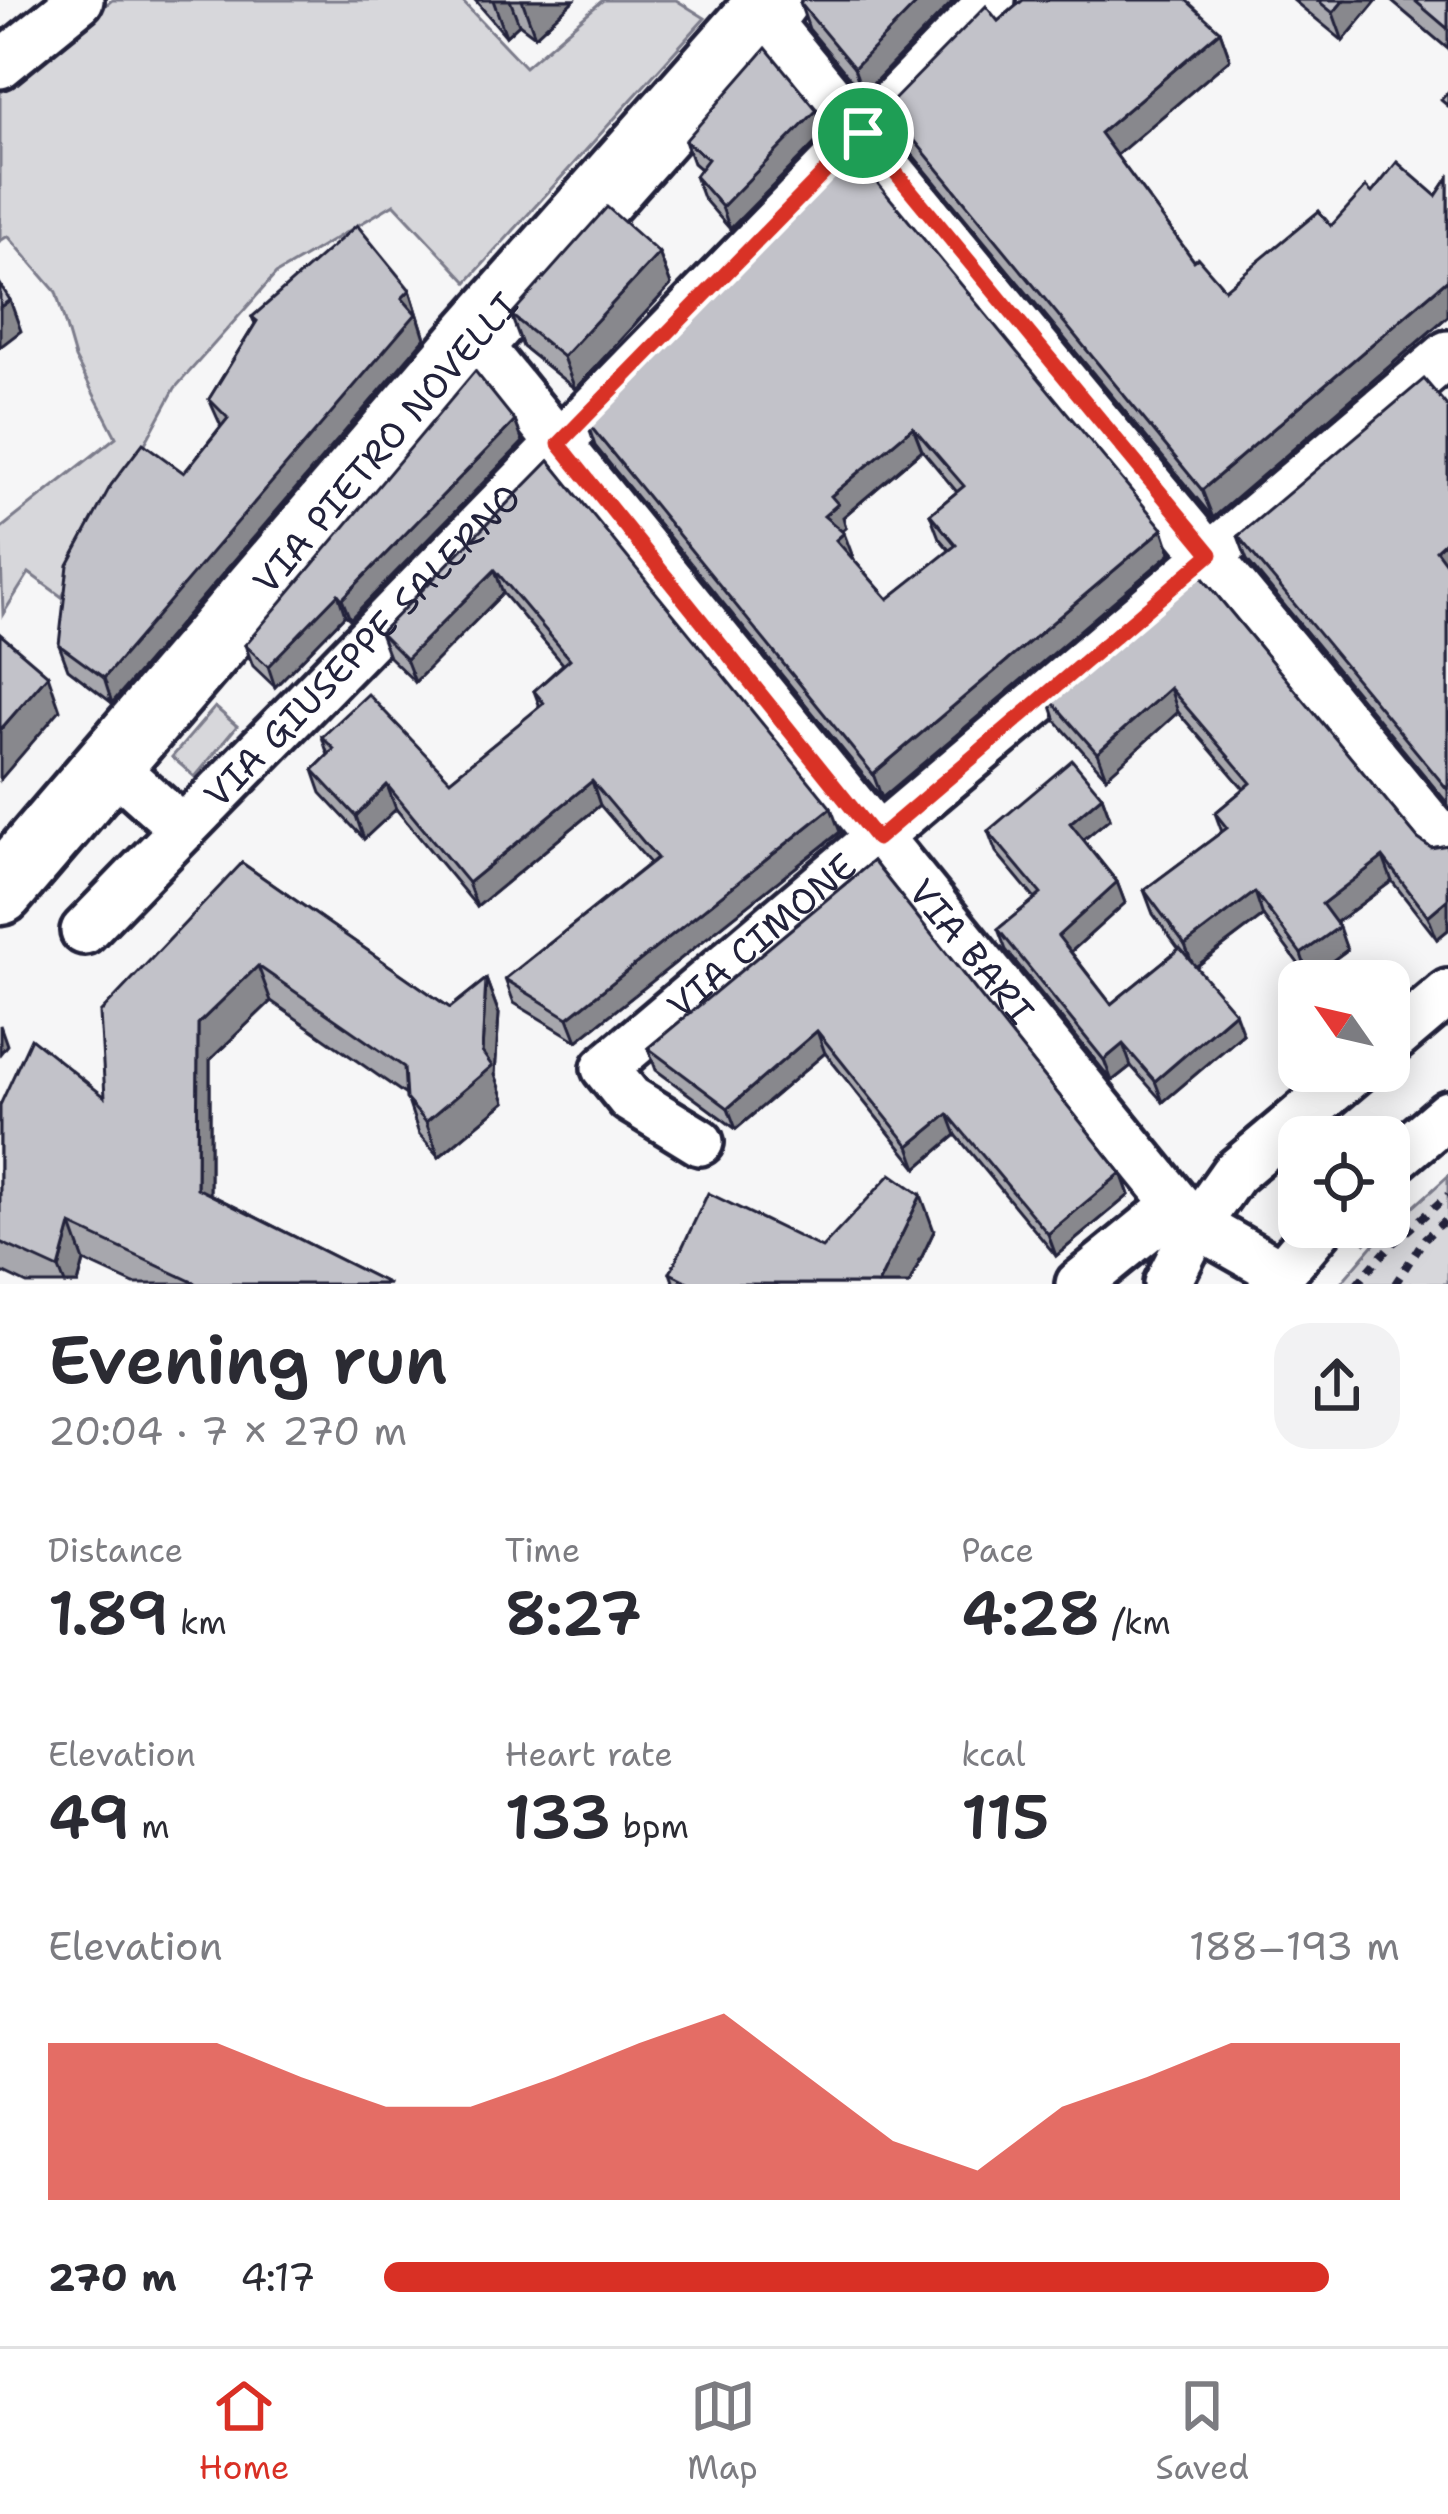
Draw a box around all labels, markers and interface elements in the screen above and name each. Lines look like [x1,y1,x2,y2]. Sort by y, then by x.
pin [812,82,914,184]
icon: arrive [830,100,896,166]
street label: VIA PIETRO NOVELLI [242,282,529,604]
street label: VIA GIUSEPPE SALERNO [193,473,532,818]
street label: VIA CIMONE [657,842,867,1030]
street label: VIA BARI [897,869,1045,1034]
north arrow [1278,960,1410,1092]
map controls [1278,960,1410,1248]
button: locate [1278,1116,1410,1248]
text: Evening run [48,1316,448,1404]
button: share [1274,1323,1400,1449]
text: 20:04 · 7 × 270 m [48,1405,407,1457]
text: Distance [48,1528,183,1573]
text: Time [505,1528,580,1573]
text: Pace [961,1528,1034,1573]
text: 1.89 [48,1573,169,1653]
text: 8:27 [505,1573,642,1653]
text: 4:28 [961,1573,1100,1653]
text: km [169,1600,227,1645]
text: /km [1100,1600,1171,1645]
text: Elevation [48,1732,196,1777]
text: Heart rate [505,1732,673,1777]
text: kcal [961,1732,1025,1777]
text: 49 [48,1777,130,1857]
text: 133 [505,1777,611,1857]
text: 115 [961,1777,1050,1857]
text: m [130,1804,170,1849]
text: bpm [611,1804,689,1849]
text: Elevation [48,1920,223,1972]
text: 188–193 m [1189,1920,1400,1972]
text: 270 m [48,2251,177,2303]
text: 4:17 [240,2251,315,2303]
tab: Home [199,2373,290,2490]
tab: Map [687,2373,758,2490]
tab: Saved [1155,2373,1249,2490]

